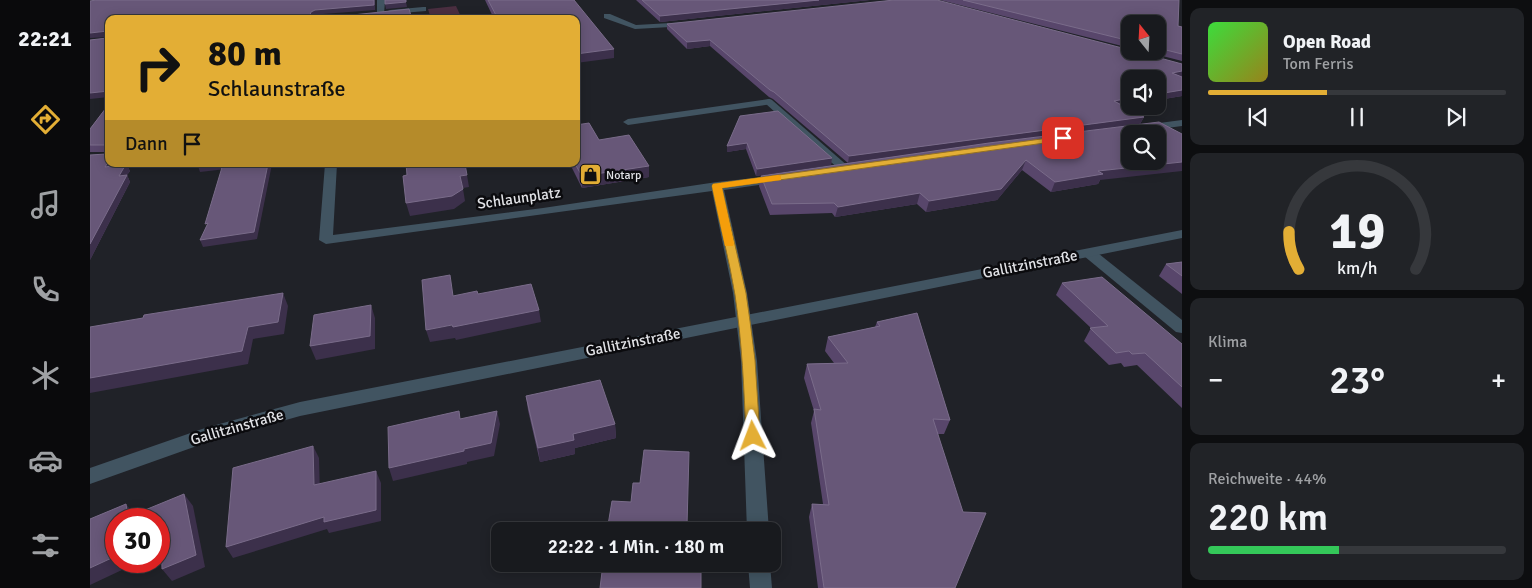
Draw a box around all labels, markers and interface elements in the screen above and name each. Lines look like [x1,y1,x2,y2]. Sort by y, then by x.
north arrow [1121,15,1166,60]
map controls [1121,15,1166,170]
text: 22:21 [18,25,72,52]
text: Open Road [1283,30,1371,54]
text: 80 m [208,32,282,75]
icon: right [125,35,190,100]
text: Tom Ferris [1283,54,1353,74]
button: sound [1121,70,1166,115]
text: Schlaunstraße [208,75,345,102]
icon: directions [28,102,63,137]
icon: previous [1244,103,1272,131]
icon: pause [1343,103,1371,131]
icon: next [1442,103,1470,131]
pin [1042,117,1084,159]
icon: arrive [1049,124,1077,152]
button: search [1121,125,1166,170]
icon: arrive [178,130,206,158]
text: Dann [125,132,168,156]
shop icon: Notarp [578,163,602,187]
place label: Notarp [606,168,641,183]
street label: Schlaunplatz [476,183,562,213]
icon: music [28,187,63,222]
text: 19 [1329,199,1385,263]
street label: Gallitzinstraße [981,246,1079,282]
text: km/h [1337,257,1377,279]
icon: phone [28,272,63,307]
street label: Gallitzinstraße [584,324,682,360]
text: Klima [1208,332,1247,352]
text: 23° [1329,357,1385,404]
icon: climate [28,358,63,393]
text: − [1208,363,1223,397]
text: + [1491,363,1506,397]
street label: Gallitzinstraße [188,405,286,449]
position arrow [726,409,778,461]
icon: car [28,443,63,478]
text: Reichweite · 44% [1208,469,1327,489]
text: 220 km [1208,494,1328,541]
speed limit sign: 30 [105,508,170,573]
icon: filters [28,528,63,563]
text: 22:22 · 1 Min. · 180 m [548,535,724,559]

